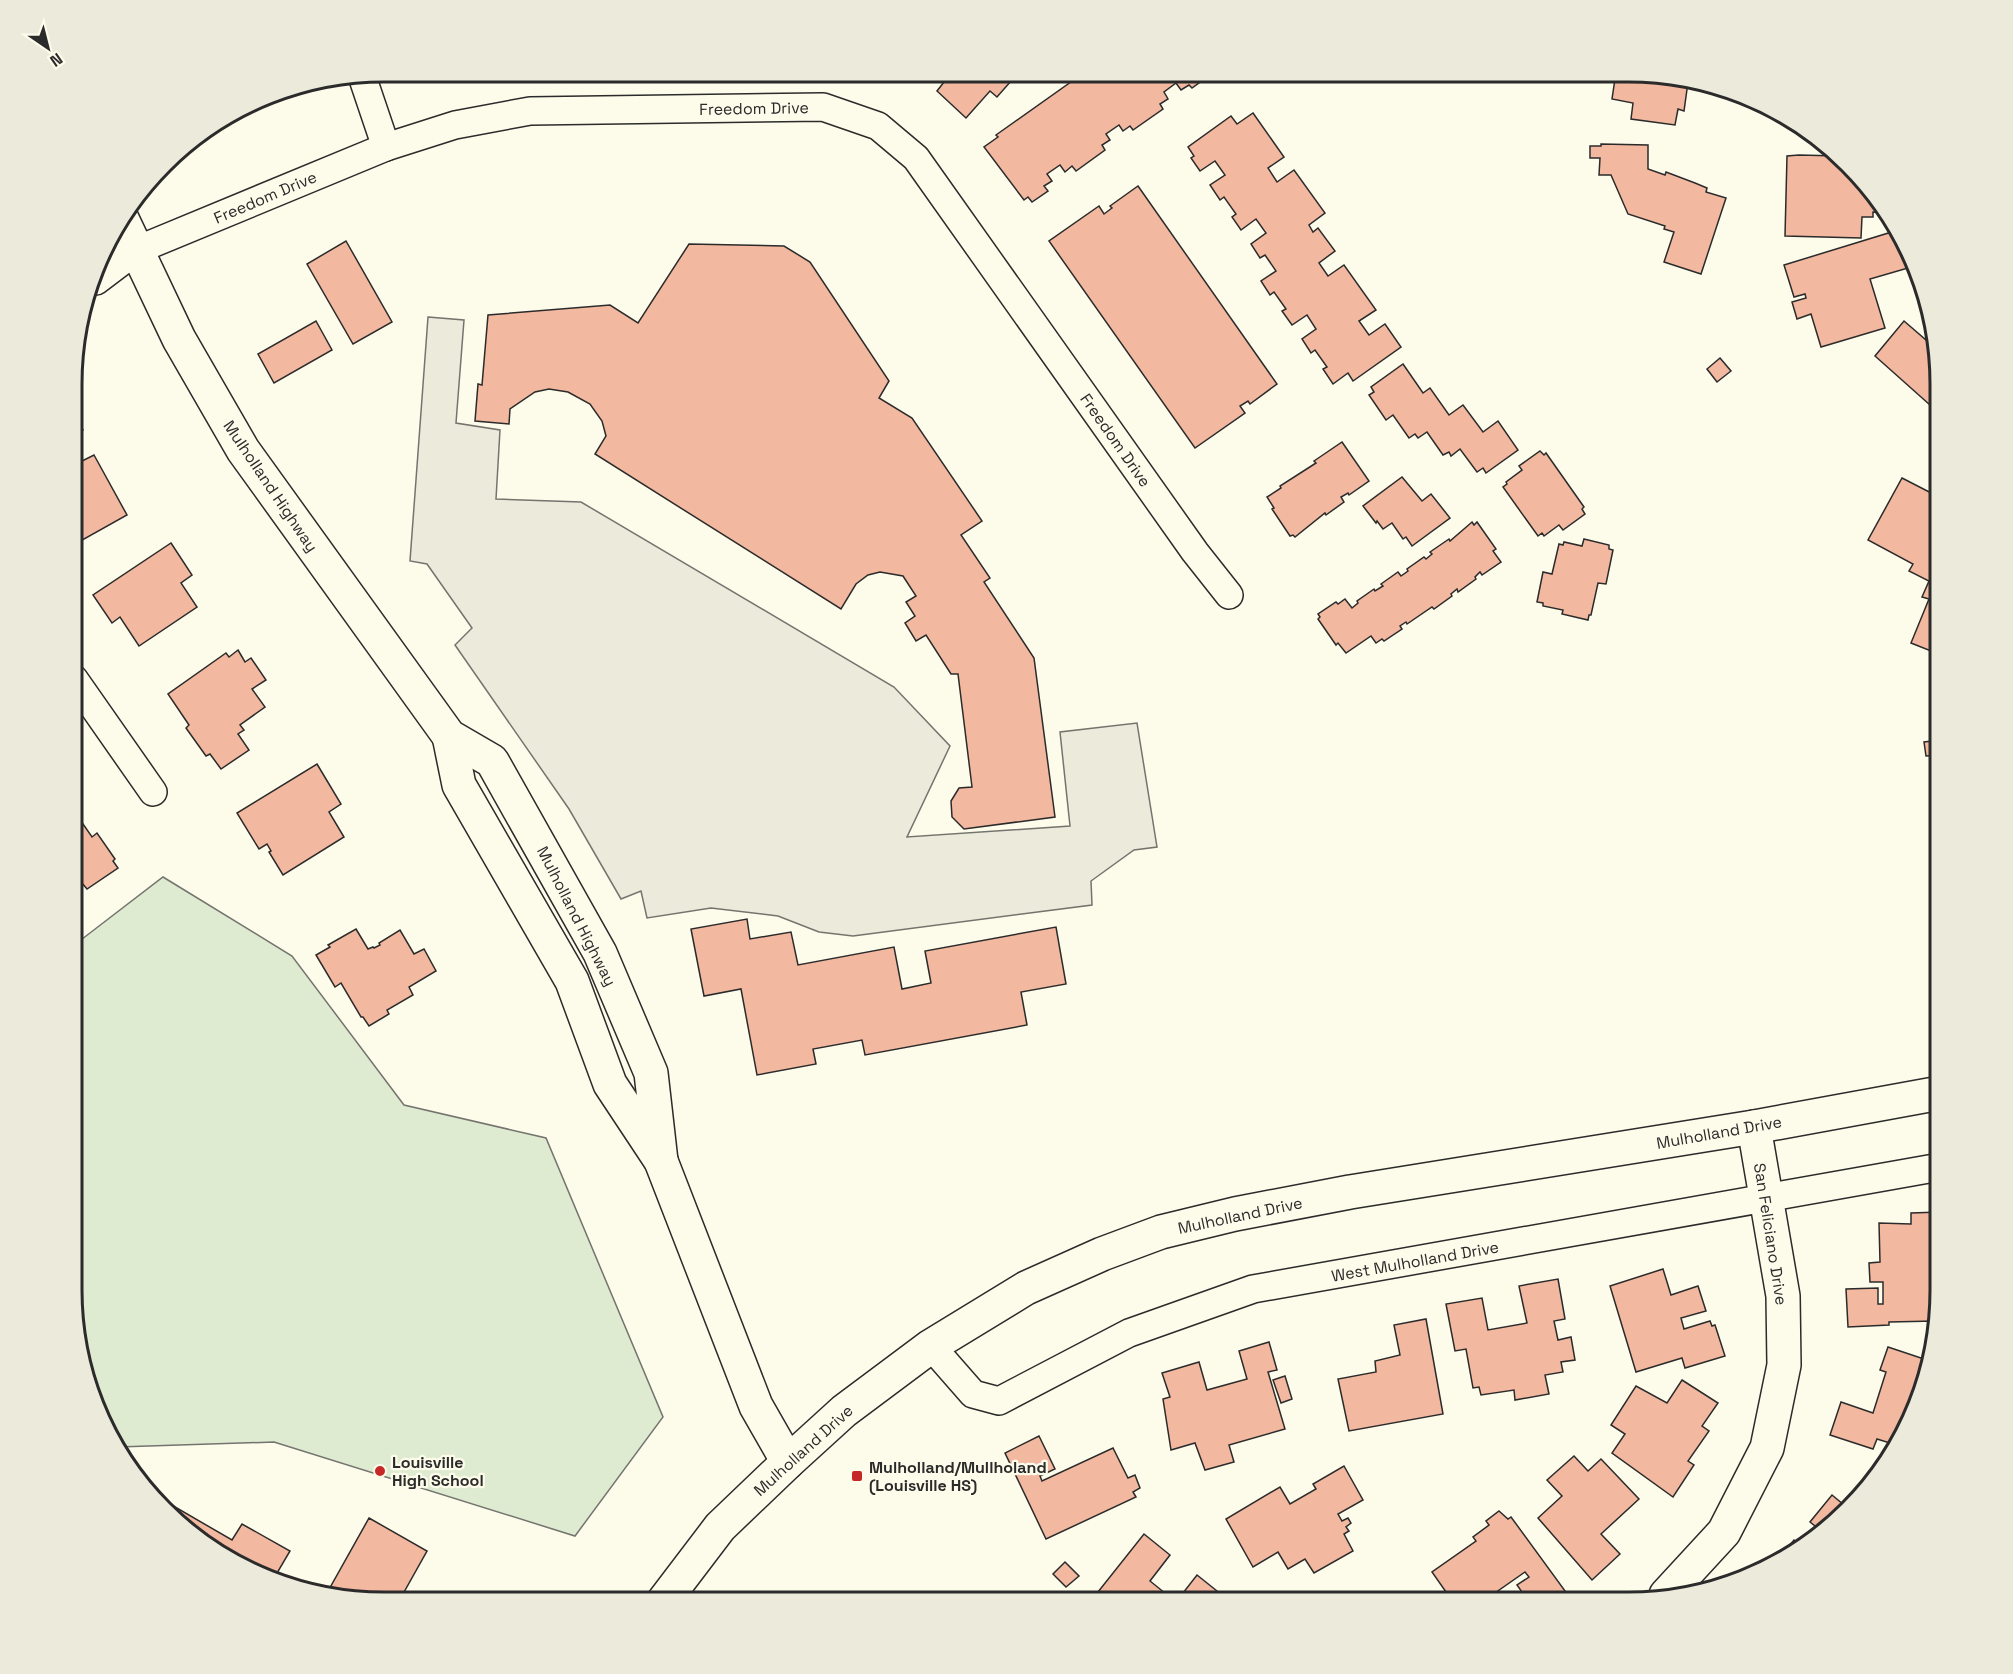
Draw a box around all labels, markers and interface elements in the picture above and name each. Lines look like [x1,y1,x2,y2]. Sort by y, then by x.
north arrow [18,18,78,78]
text: N [46,48,67,72]
street label: Freedom Drive [699,97,809,120]
street label: Freedom Drive [211,166,320,229]
street label: Freedom Drive [1076,389,1156,491]
street label: Mulholland Highway [219,416,322,556]
street label: Mulholland Highway [532,843,621,990]
street label: Mulholland Drive [1655,1111,1783,1154]
street label: San Feliciano Drive [1749,1162,1792,1307]
street label: Mulholland Drive [1176,1192,1304,1239]
street label: West Mulholland Drive [1330,1236,1501,1287]
street label: Mulholland Drive [749,1400,857,1501]
place label: Louisville High School [392,1452,484,1491]
place label: Mulholland/Mullholand (Louisville HS) [869,1457,1047,1496]
marker: Louisville High School [373,1464,387,1478]
marker: Mulholland/Mullholand (Louisville HS) [850,1469,864,1483]

